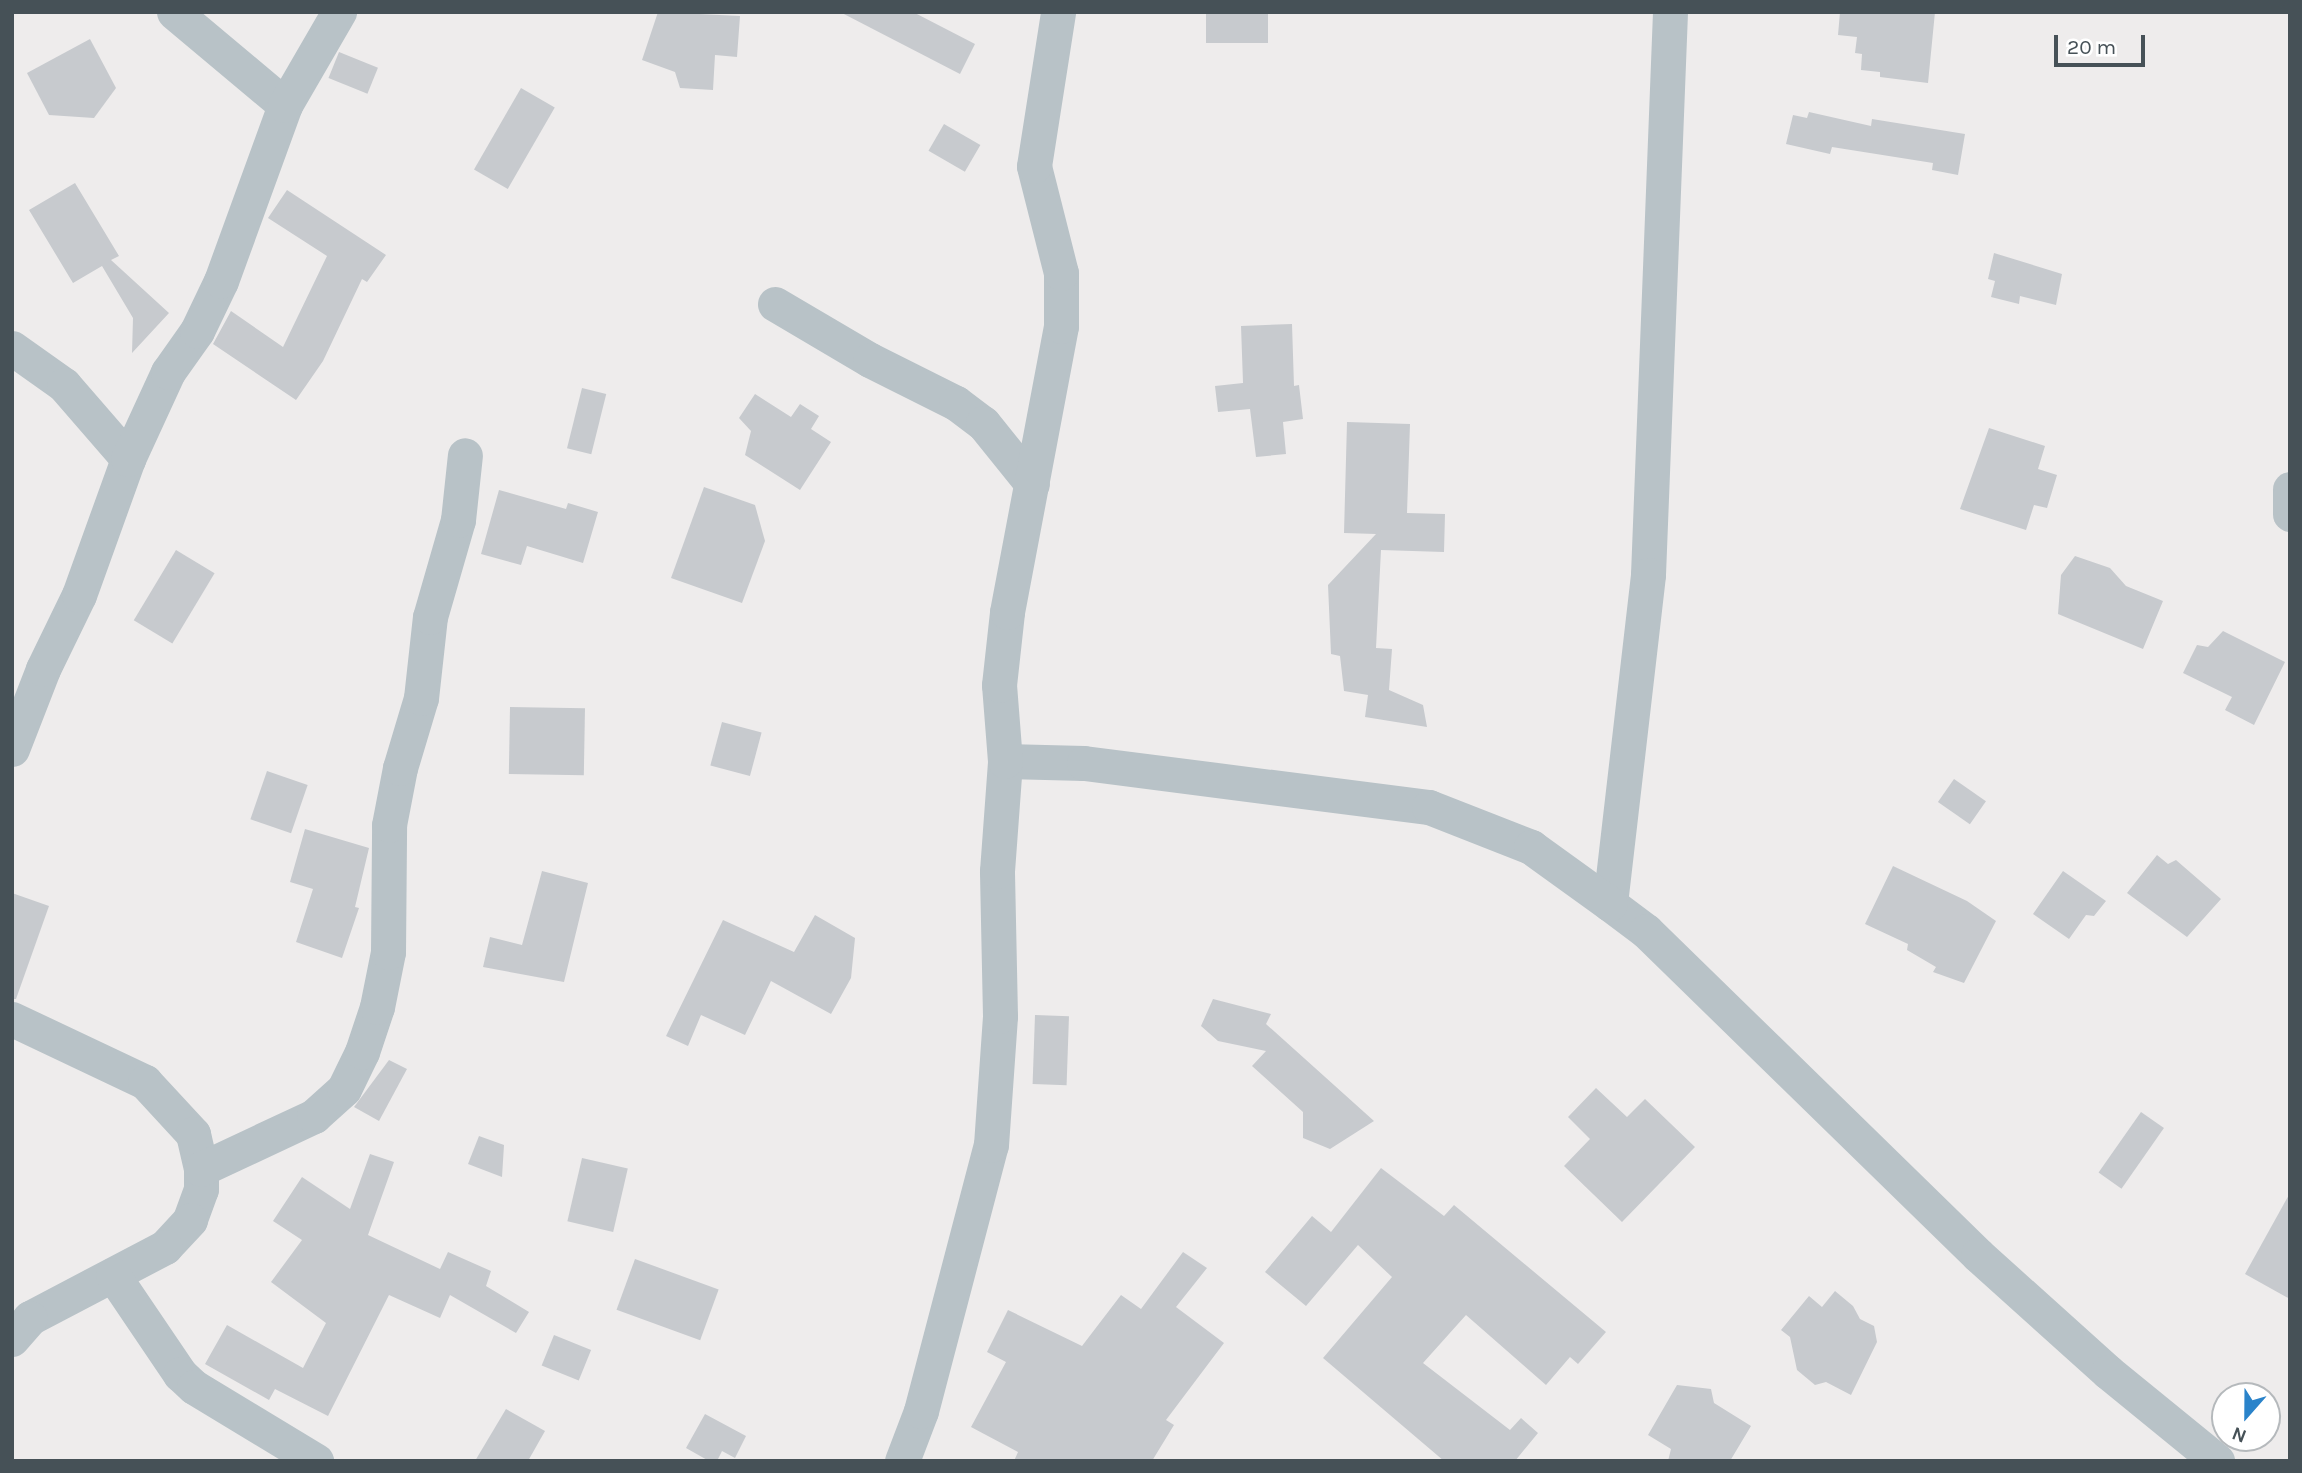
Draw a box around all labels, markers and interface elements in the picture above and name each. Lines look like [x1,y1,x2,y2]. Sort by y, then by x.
scale bar [2057,21,2148,65]
text: 20 m [2067,35,2116,59]
north arrow [2211,1382,2281,1452]
text: N [2229,1422,2249,1447]

